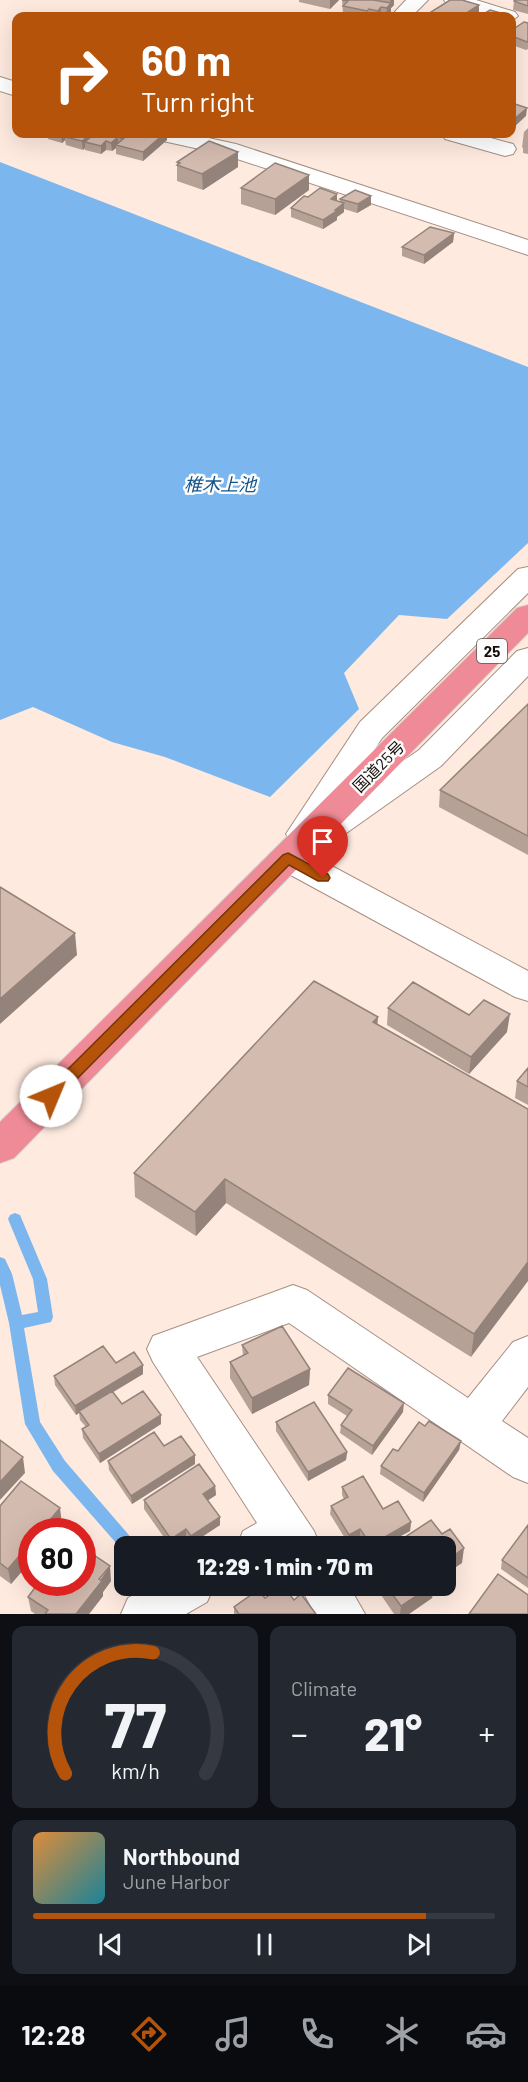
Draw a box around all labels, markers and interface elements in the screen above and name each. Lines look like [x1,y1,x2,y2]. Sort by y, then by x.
text: 60 m [141,34,231,84]
icon: right [42,36,120,114]
text: Turn right [141,85,255,117]
water label: 椎木上池 [184,473,258,495]
road number: 25 [477,639,507,663]
street label: 国道25号 [348,736,408,796]
pin [297,816,348,878]
icon: arrive [306,825,339,858]
position arrow [19,1064,83,1128]
speed limit sign: 80 [18,1518,96,1596]
text: 12:29 · 1 min · 70 m [197,1553,373,1579]
text: Climate [291,1676,357,1700]
text: 77 [104,1686,166,1760]
text: 21° [364,1706,422,1760]
text: − [291,1713,308,1753]
text: + [478,1713,495,1753]
text: km/h [111,1758,159,1783]
text: Northbound [123,1843,240,1869]
text: June Harbor [123,1869,230,1893]
icon: previous [94,1928,127,1961]
icon: pause [248,1928,281,1961]
icon: next [402,1928,435,1961]
icon: directions [128,2013,170,2055]
icon: music [212,2013,254,2055]
icon: phone [296,2013,338,2055]
icon: climate [381,2013,423,2055]
icon: car [465,2013,507,2055]
text: 12:28 [21,2018,85,2050]

